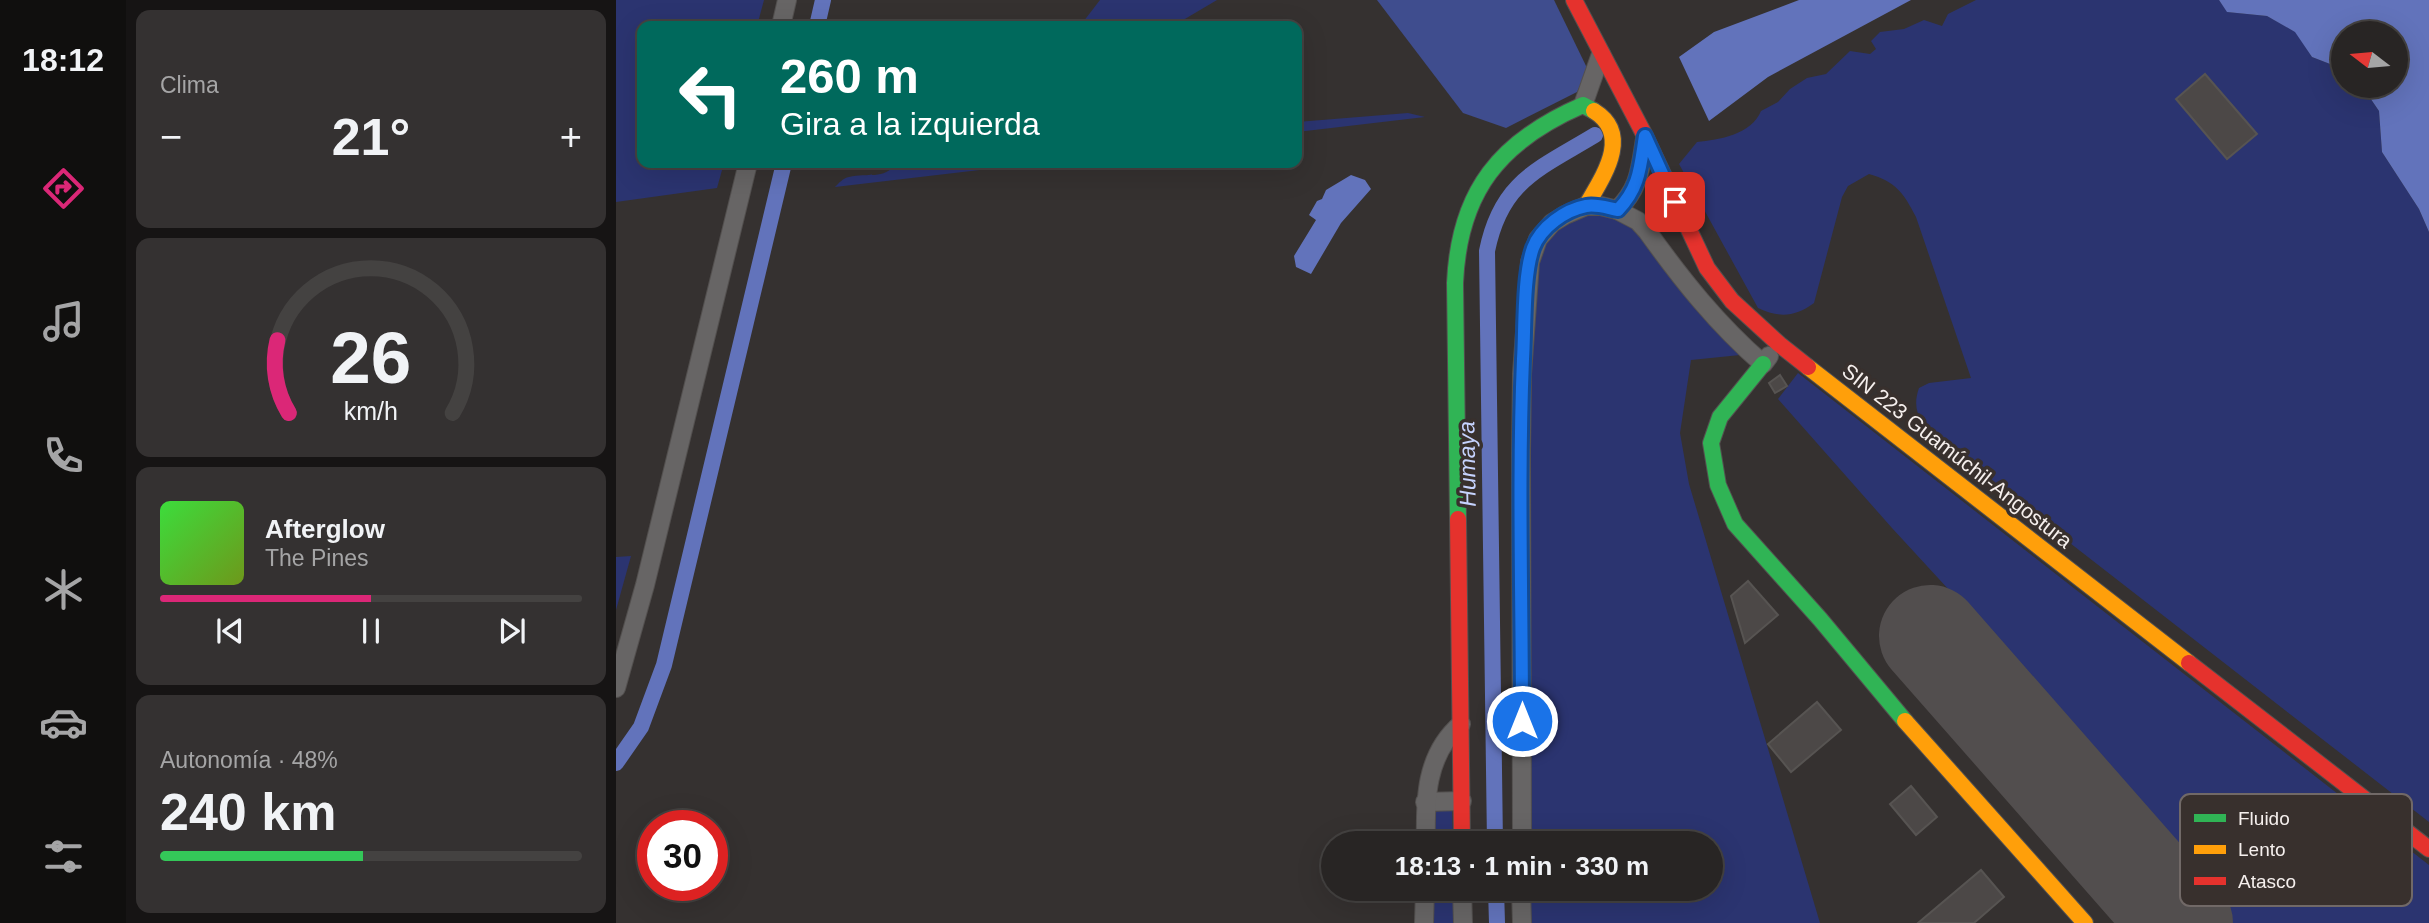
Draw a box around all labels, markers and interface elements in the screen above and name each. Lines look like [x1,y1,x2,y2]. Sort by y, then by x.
north arrow [2331,21,2408,98]
map controls [2331,21,2408,98]
text: 18:12 [22,42,104,78]
icon: left [665,49,756,140]
text: 260 m [780,49,919,103]
text: Clima [160,72,219,98]
text: Gira a la izquierda [780,106,1040,142]
text: 21° [332,108,410,166]
text: − [160,116,182,158]
text: + [560,116,582,158]
icon: directions [39,164,88,213]
pin [1645,172,1705,232]
icon: arrive [1656,183,1694,221]
icon: music [39,297,88,346]
text: 26 [331,318,411,399]
street label: SIN 223 Guamúchil-Angostura [1838,359,2077,553]
text: km/h [344,397,398,425]
water label: Humaya [1453,421,1481,507]
icon: phone [39,431,88,480]
text: Afterglow [265,514,385,544]
text: The Pines [265,545,369,571]
icon: climate [39,565,88,614]
icon: previous [211,612,249,650]
icon: pause [352,612,390,650]
icon: next [493,612,531,650]
position arrow [1485,684,1559,758]
icon: car [39,698,88,747]
text: Autonomía · 48% [160,747,338,773]
text: 240 km [160,783,336,841]
legend [2180,794,2412,906]
text: Fluido [2238,808,2290,829]
speed limit sign: 30 [637,810,728,901]
icon: filters [39,832,88,881]
text: Lento [2238,839,2286,860]
text: 18:13 · 1 min · 330 m [1395,851,1649,881]
text: Atasco [2238,871,2296,892]

